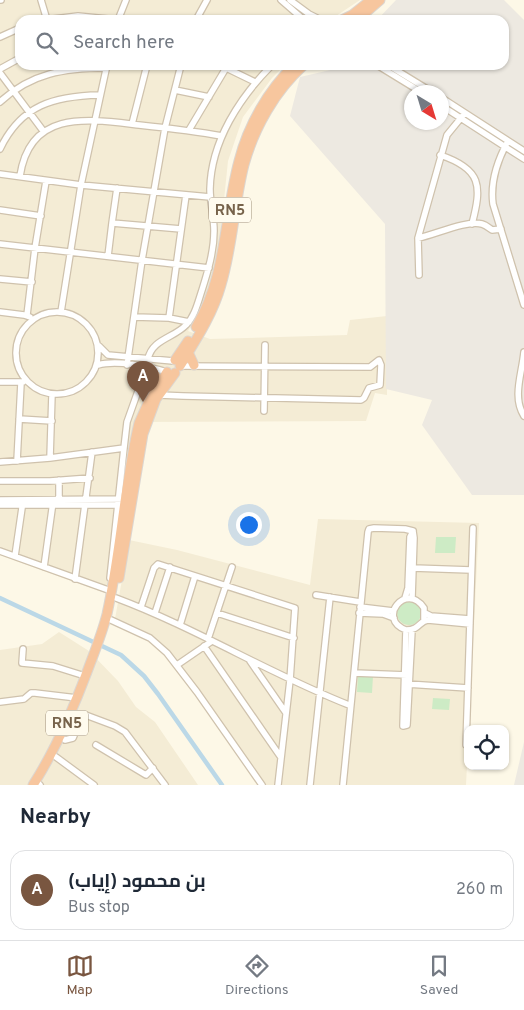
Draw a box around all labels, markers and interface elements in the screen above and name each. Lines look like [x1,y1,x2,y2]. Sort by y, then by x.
search box [15,15,509,70]
icon: search [33,29,61,57]
text: Search here [73,31,175,55]
north arrow [404,85,449,130]
road number: RN5 [209,198,251,222]
pin: A [127,361,159,402]
your location [236,512,262,538]
road number: RN5 [46,710,88,736]
map controls [464,725,509,770]
button: locate [464,725,509,770]
text: Nearby [20,804,91,831]
text: بن محمود (إياب) [68,870,206,894]
text: A [31,880,43,900]
text: 260 m [456,880,503,900]
text: Bus stop [68,898,130,918]
tab: Map [66,952,94,999]
tab: Directions [225,952,289,999]
tab: Saved [420,952,458,999]

